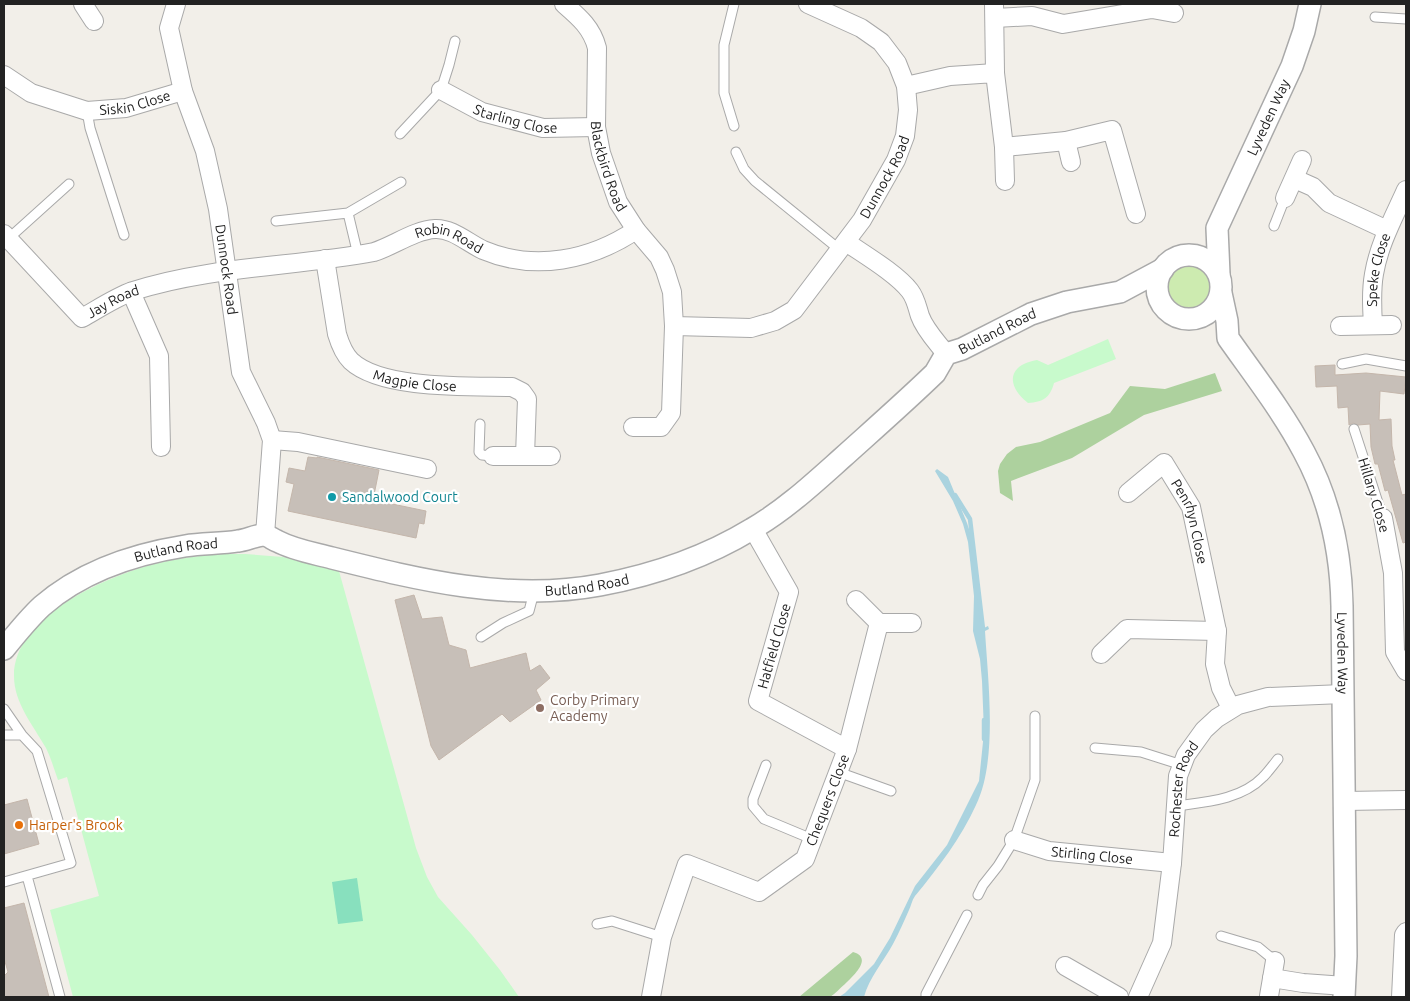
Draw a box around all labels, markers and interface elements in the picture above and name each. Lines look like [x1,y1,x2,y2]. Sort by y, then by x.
street label: Lyveden Way [1244,76,1293,158]
street label: Siskin Close [99,87,172,118]
street label: Starling Close [471,101,558,136]
street label: Blackbird Road [588,121,630,214]
street label: Dunnock Road [857,133,912,221]
street label: Robin Road [413,221,486,257]
street label: Dunnock Road [212,223,241,316]
street label: Speke Close [1364,230,1394,307]
street label: Jay Road [84,282,141,321]
street label: Butland Road [956,305,1038,357]
street label: Magpie Close [371,366,457,394]
street label: Hillary Close [1355,456,1393,534]
street label: Penrhyn Close [1168,476,1211,566]
place label: Sandalwood Court [342,489,458,505]
marker: Sandalwood Court [326,491,338,503]
street label: Butland Road [132,535,218,565]
street label: Butland Road [544,571,631,599]
street label: Hatfield Close [754,601,794,691]
street label: Lyveden Way [1334,612,1351,695]
place label: Corby Primary Academy [550,692,639,724]
marker: Corby Primary Academy [534,702,546,714]
street label: Rochester Road [1166,738,1201,838]
street label: Chequers Close [803,752,852,848]
place label: Harper's Brook [29,817,123,833]
marker: Harper's Brook [13,819,25,831]
street label: Stirling Close [1050,843,1134,867]

